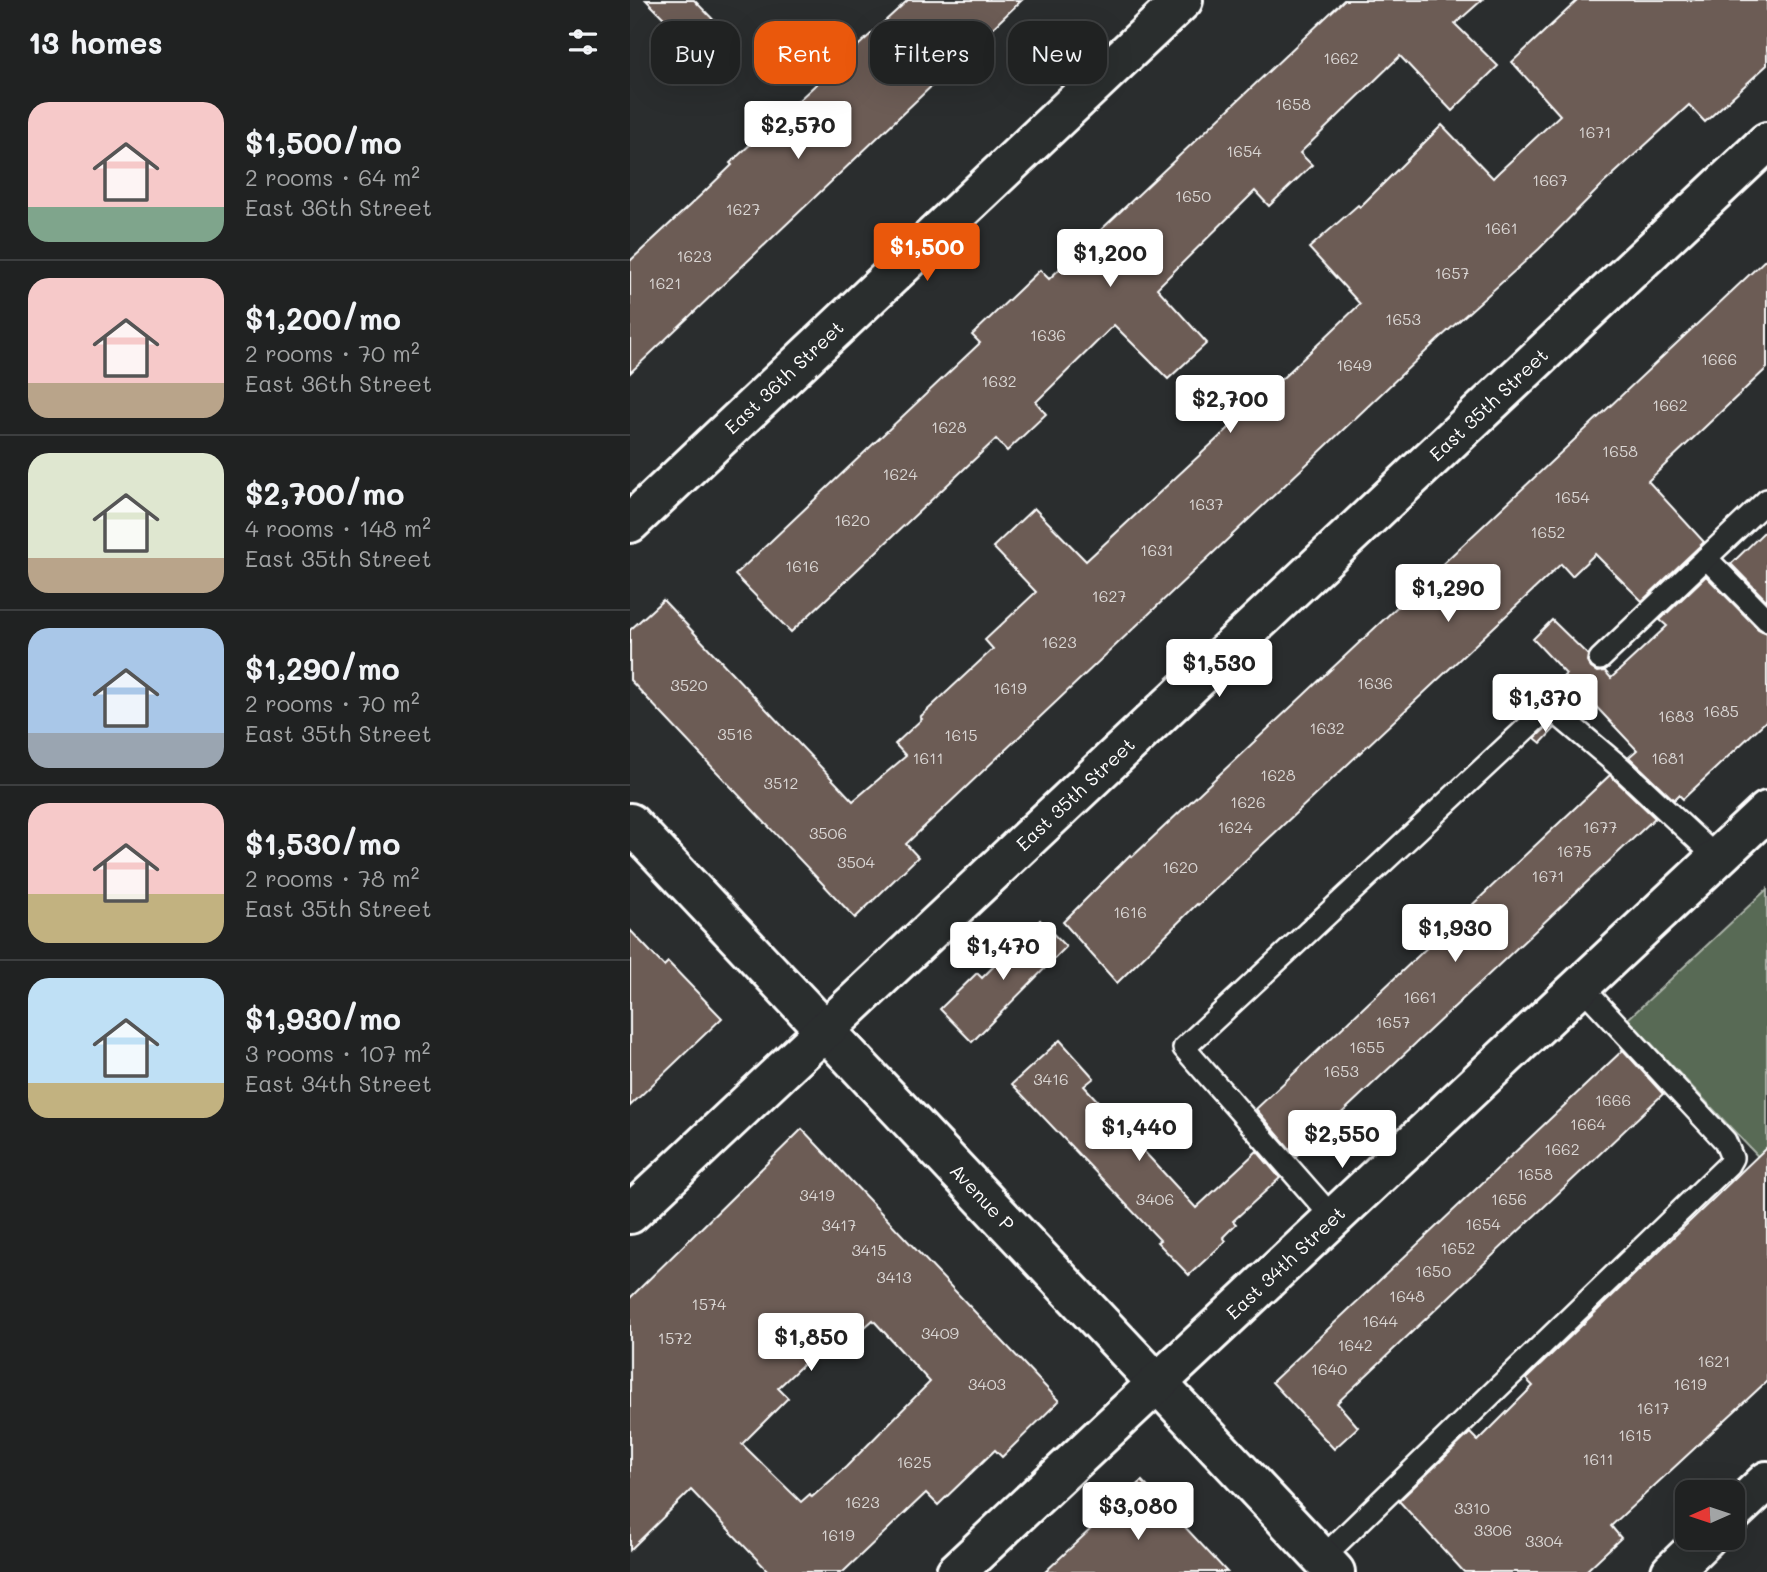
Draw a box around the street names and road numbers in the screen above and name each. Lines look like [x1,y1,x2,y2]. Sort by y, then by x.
street label: East 36th Street [719,315,848,439]
street label: East 35th Street [1423,342,1553,466]
street label: East 35th Street [1010,732,1140,856]
street label: Avenue P [945,1158,1021,1236]
street label: East 34th Street [1220,1200,1350,1324]

